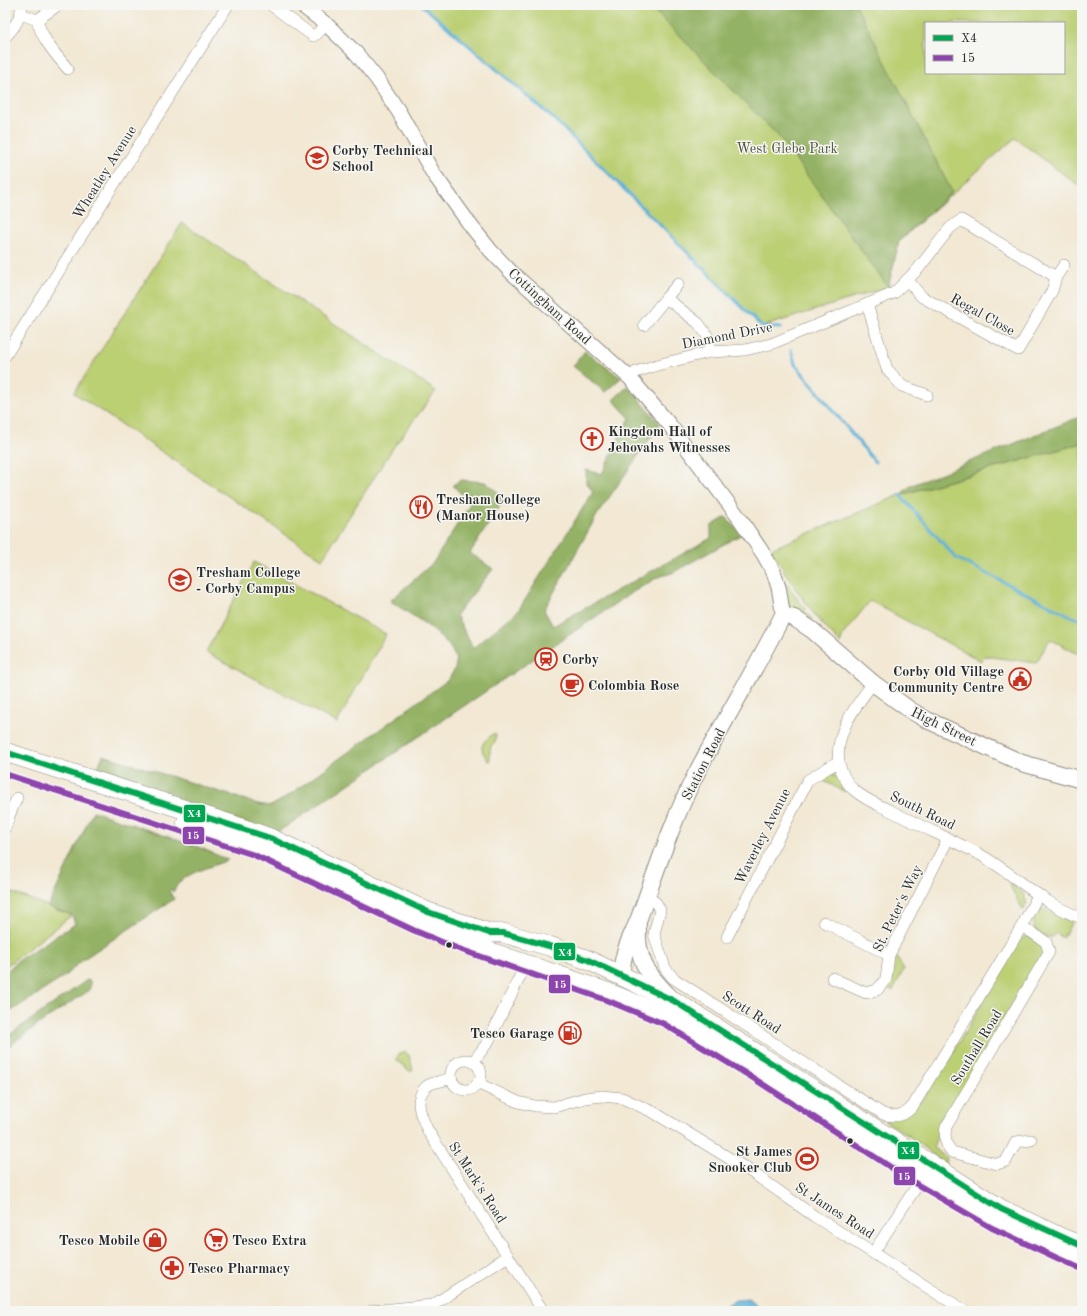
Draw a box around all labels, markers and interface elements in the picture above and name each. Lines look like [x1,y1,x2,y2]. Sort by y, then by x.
legend [925,22,1065,74]
text: X4 [961,33,977,45]
text: 15 [961,52,975,65]
street label: Wheatley Avenue [71,124,139,222]
park label: West Glebe Park [736,142,838,156]
place label: Corby Technical School [332,144,433,174]
school or university icon: Corby Technical School [304,145,330,171]
street label: Cottingham Road [505,266,593,347]
street label: Regal Close [948,291,1017,338]
street label: Diamond Drive [681,320,774,352]
place label: Kingdom Hall of Jehovahs Witnesses [608,425,730,455]
church icon: Kingdom Hall of Jehovahs Witnesses [579,426,605,452]
place label: Tresham College (Manor House) [436,493,541,523]
restaurant icon: Tresham College (Manor House) [408,494,434,520]
place label: Tresham College - Corby Campus [196,566,301,596]
school or university icon: Tresham College - Corby Campus [167,567,193,593]
station icon: Corby [533,646,559,672]
place label: Corby [562,653,599,667]
place label: Corby Old Village Community Centre [888,665,1004,695]
public building icon: Corby Old Village Community Centre [1007,666,1033,692]
cafe icon: Colombia Rose [559,672,585,698]
place label: Colombia Rose [588,679,679,693]
street label: High Street [909,705,979,749]
street label: Station Road [680,726,728,803]
street label: Waverley Avenue [733,786,793,887]
street label: South Road [888,789,957,833]
line badge: X4 [183,804,206,823]
text: X4 [187,809,201,820]
line badge: 15 [182,826,205,845]
text: 15 [187,831,199,842]
street label: St. Peter's Way [871,862,925,954]
unlabelled marker [444,940,454,950]
line badge: X4 [553,942,576,961]
text: X4 [558,948,572,959]
line badge: 15 [548,974,571,994]
text: 15 [554,980,566,991]
street label: Scott Road [720,989,783,1037]
street label: Southall Road [949,1007,1005,1088]
fuel station icon: Tesco Garage [557,1020,583,1046]
place label: Tesco Garage [470,1027,554,1041]
unlabelled marker [845,1136,855,1146]
street label: St Mark's Road [446,1139,509,1226]
line badge: X4 [897,1141,920,1160]
place label: St James Snooker Club [708,1145,792,1175]
sports icon: St James Snooker Club [794,1146,820,1172]
text: X4 [901,1146,915,1157]
line badge: 15 [893,1166,916,1186]
text: 15 [898,1172,910,1183]
street label: St James Road [793,1180,876,1241]
shop icon: Tesco Mobile [142,1227,168,1253]
supermarket icon: Tesco Extra [203,1227,229,1253]
place label: Tesco Mobile [59,1234,140,1248]
place label: Tesco Extra [232,1234,307,1248]
pharmacy icon: Tesco Pharmacy [159,1255,185,1281]
place label: Tesco Pharmacy [188,1262,290,1276]

